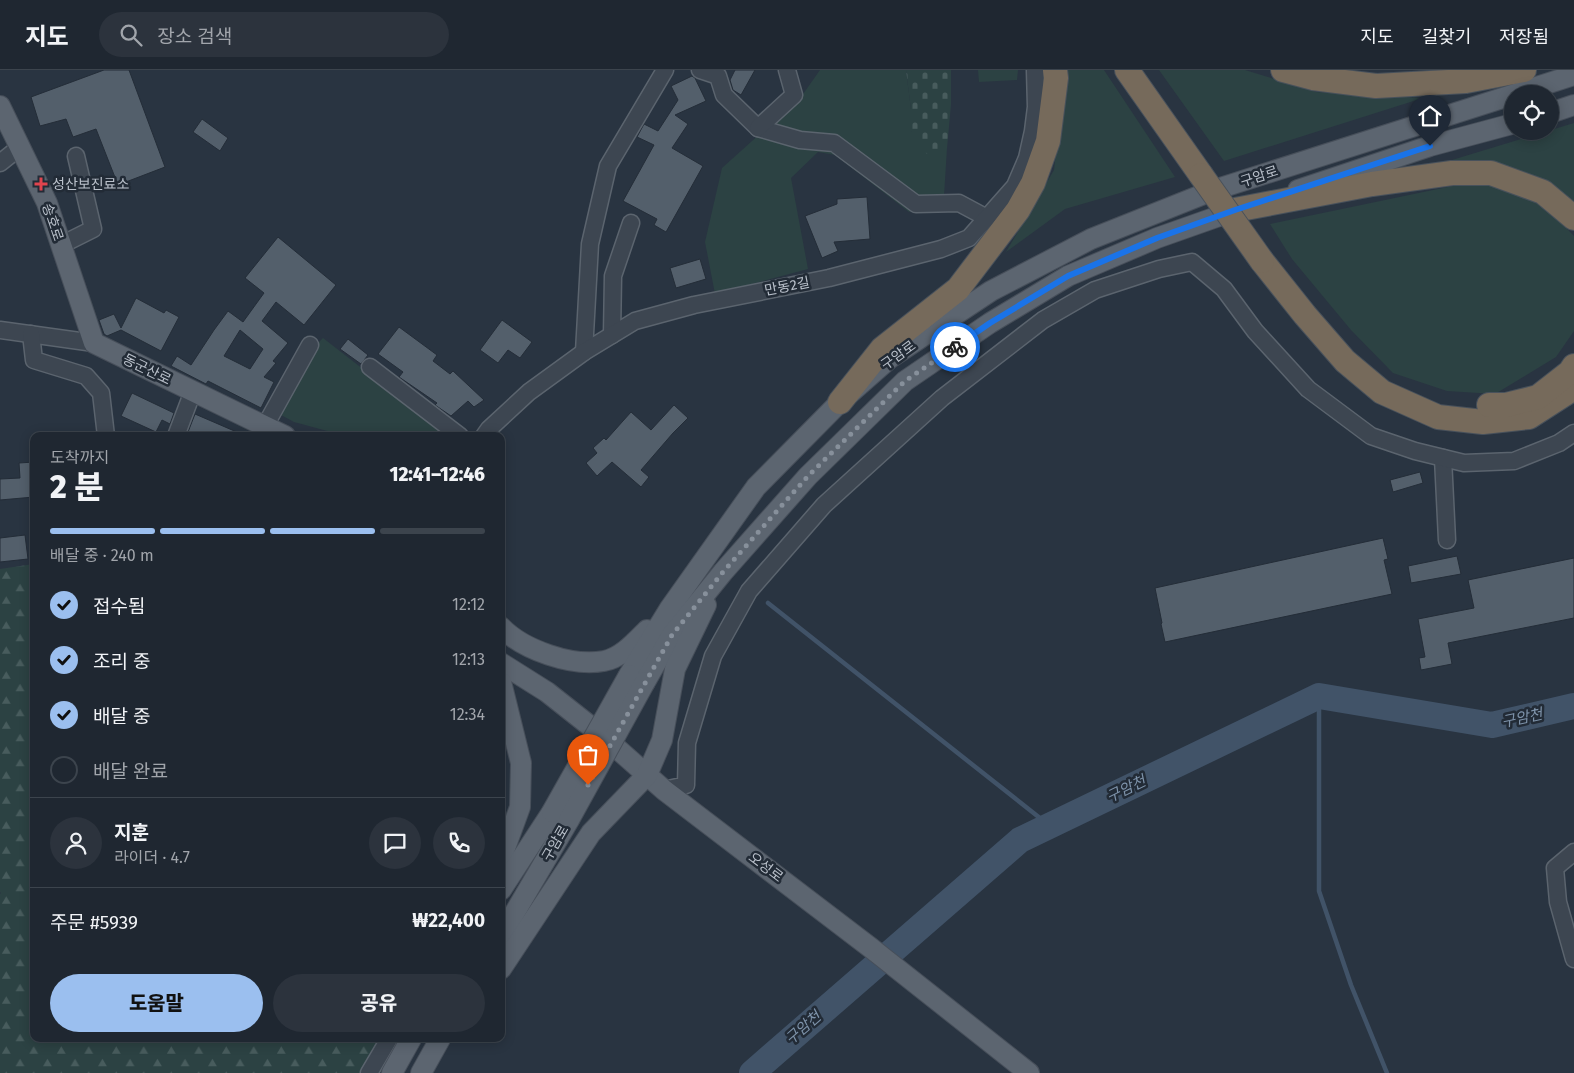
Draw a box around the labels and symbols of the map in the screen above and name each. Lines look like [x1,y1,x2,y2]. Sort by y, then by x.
pin [1409,95,1451,146]
street label: 구암로 [1238,162,1280,191]
place label: 성산보진료소 [52,176,129,193]
marker: 성산보진료소 [34,177,48,191]
street label: 송호로 [38,201,67,243]
street label: 만동2길 [763,274,811,299]
courier [930,322,980,372]
street label: 구암로 [878,337,919,374]
street label: 동군산로 [120,351,174,388]
water label: 구암천 [1500,704,1546,731]
pin [567,734,609,785]
water label: 구암천 [1103,771,1151,806]
street label: 구암로 [538,822,573,864]
street label: 오성로 [745,849,786,886]
water label: 구암천 [781,1006,826,1048]

